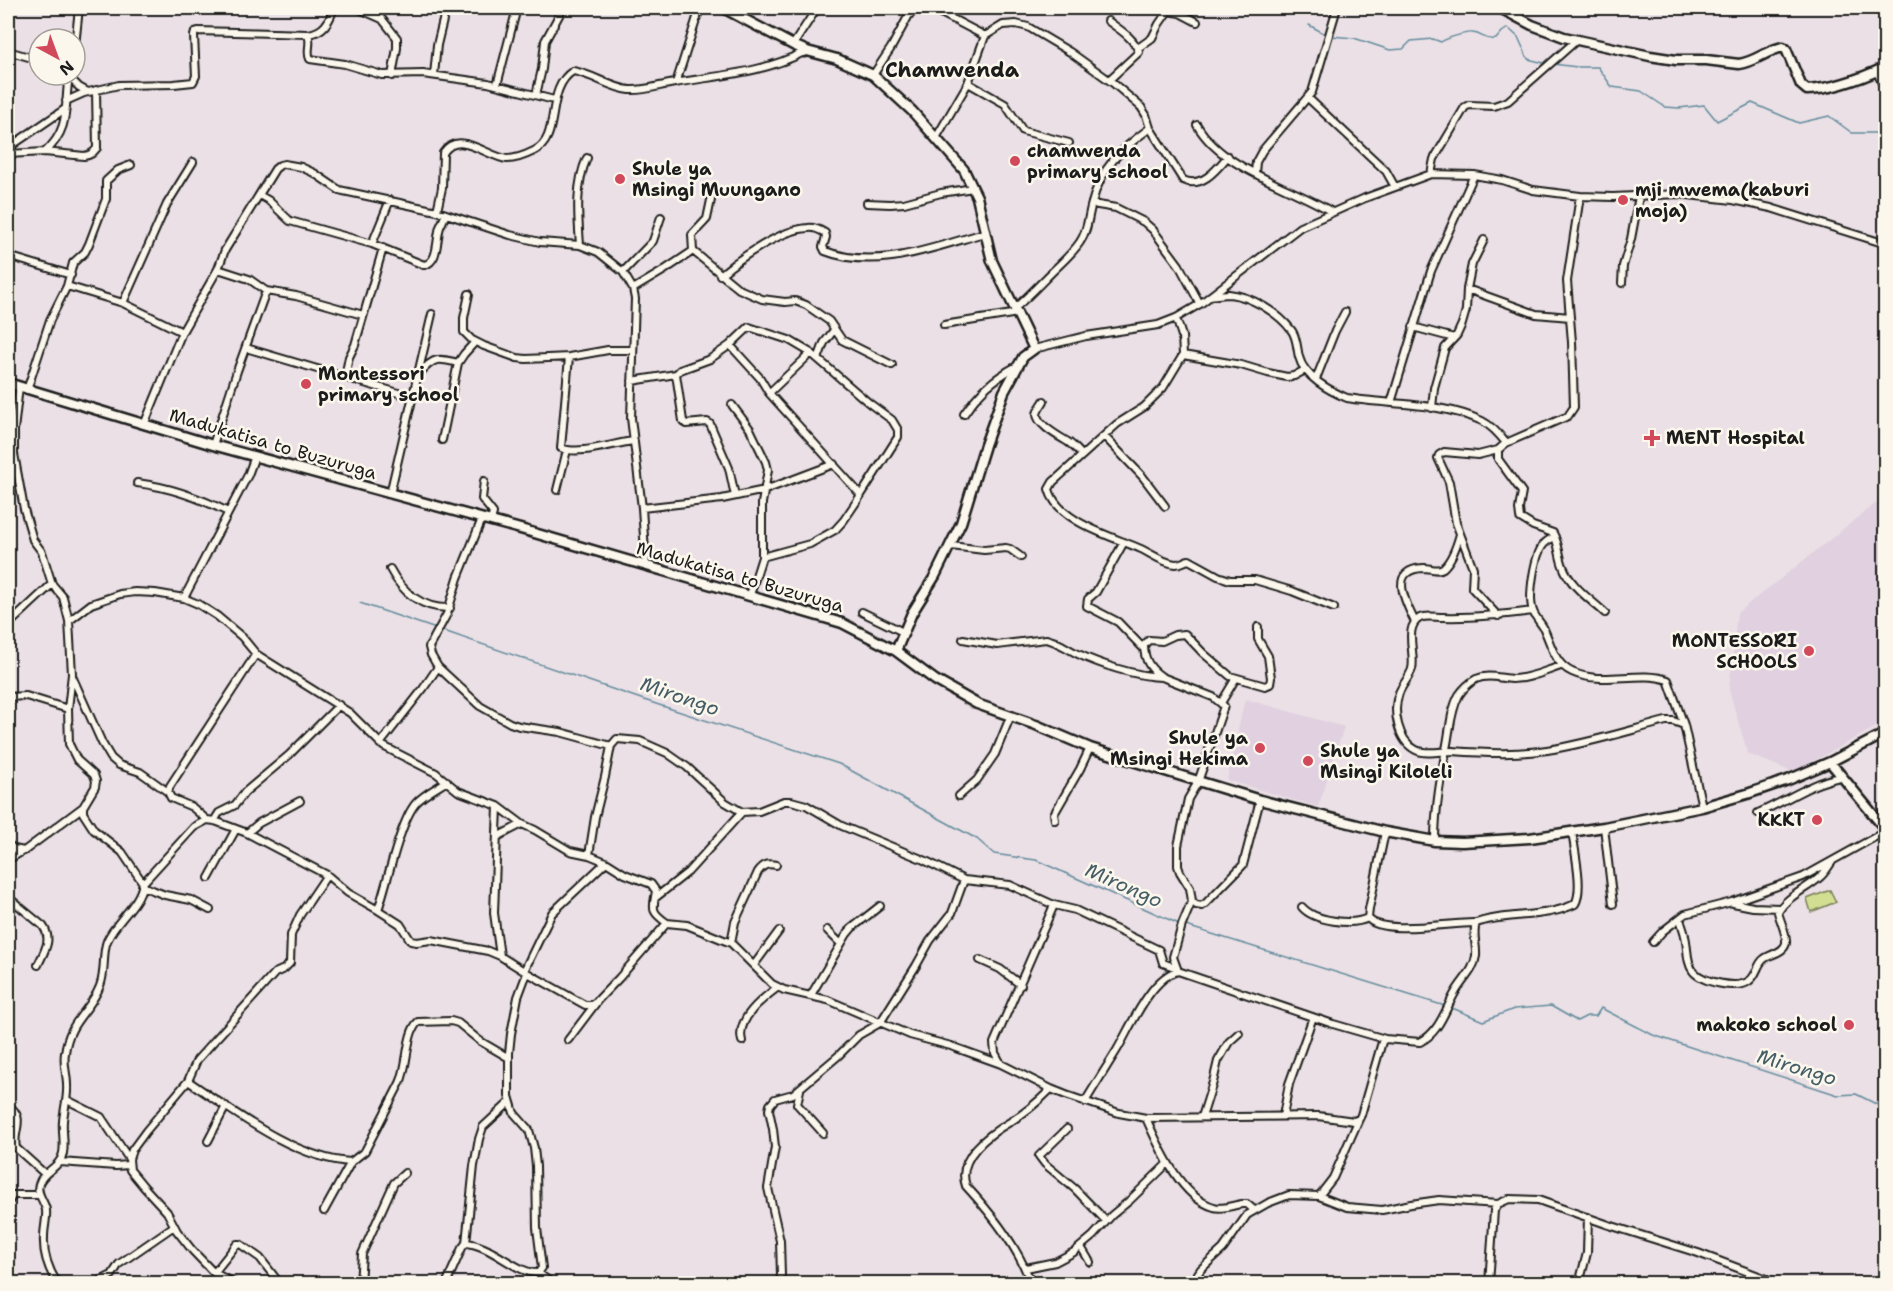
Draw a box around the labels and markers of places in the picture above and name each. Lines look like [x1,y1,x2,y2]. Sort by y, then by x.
place label: chamwenda primary school [1027,139,1168,184]
marker: chamwenda primary school [1008,154,1022,168]
place label: Shule ya Msingi Muungano [632,157,801,202]
marker: Shule ya Msingi Muungano [613,172,627,186]
place label: mji mwema(kaburi moja) [1635,178,1809,223]
marker: mji mwema(kaburi moja) [1616,193,1630,207]
place label: Montessori primary school [318,362,459,407]
marker: Montessori primary school [299,377,313,391]
place label: MENT Hospital [1666,426,1805,450]
marker: MENT Hospital [1643,429,1661,447]
place label: MONTESSORI SCHOOLS [1672,629,1797,674]
marker: MONTESSORI SCHOOLS [1802,644,1816,658]
place label: Shule ya Msingi Hekima [1110,726,1249,771]
place label: Shule ya Msingi Kiloleli [1320,739,1452,784]
marker: Shule ya Msingi Hekima [1253,741,1267,755]
marker: Shule ya Msingi Kiloleli [1301,754,1315,768]
place label: KKKT [1757,808,1805,832]
marker: KKKT [1810,813,1824,827]
place label: makoko school [1696,1013,1837,1037]
marker: makoko school [1842,1018,1856,1032]

